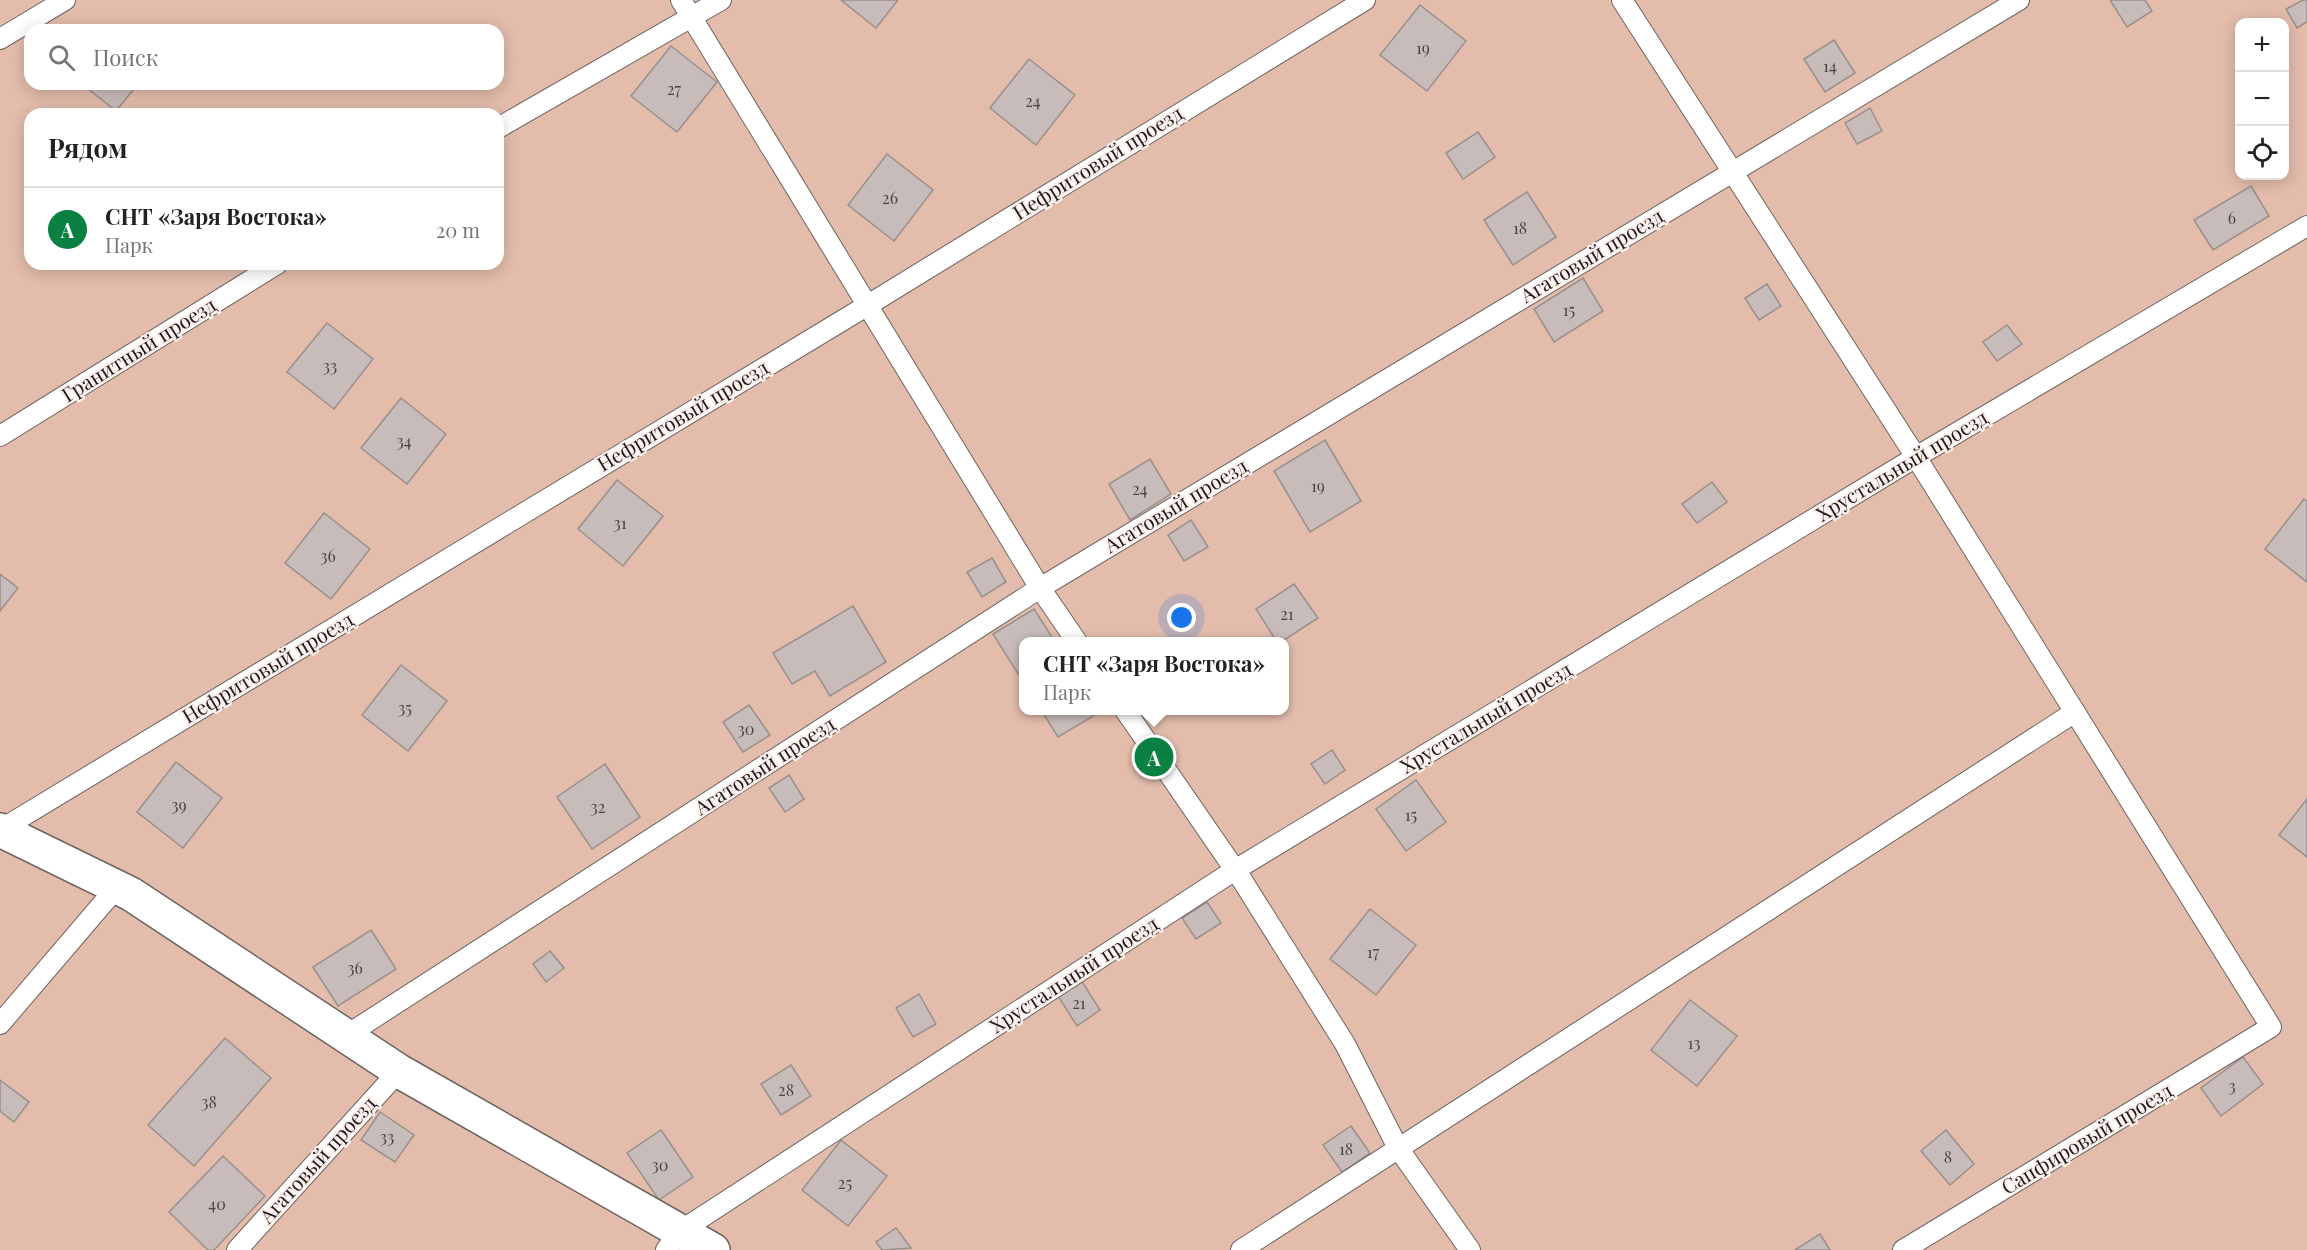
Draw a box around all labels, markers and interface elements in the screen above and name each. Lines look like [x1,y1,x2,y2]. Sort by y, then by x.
map controls [2235,18,2289,180]
button: + [2235,18,2289,72]
search box [24,24,504,90]
house number: 19 [1416,37,1430,58]
icon: search [45,41,78,74]
text: Поиск [93,42,158,72]
house number: 14 [1823,55,1837,76]
button: − [2235,72,2289,126]
house number: 27 [667,78,682,99]
house number: 24 [1025,90,1041,111]
street label: Нефритовый проезд [1007,98,1188,225]
button: locate [2235,126,2289,180]
text: Рядом [48,130,127,165]
house number: 26 [882,187,898,208]
text: СНТ «Заря Востока» [105,201,327,231]
street label: Агатовый проезд [1514,201,1668,309]
house number: 6 [2228,207,2236,228]
text: A [61,216,74,243]
text: 20 m [436,216,480,243]
house number: 18 [1513,217,1527,238]
text: Парк [105,231,153,258]
street label: Гранитный проезд [56,290,221,407]
house number: 15 [1563,299,1575,320]
street label: Нефритовый проезд [592,353,773,477]
house number: 33 [323,355,337,376]
street label: Хрустальный проезд [1810,402,1993,527]
house number: 34 [396,430,412,451]
street label: Агатовый проезд [1098,451,1252,559]
house number: 19 [1311,475,1325,496]
house number: 24 [1132,478,1148,499]
house number: 31 [613,512,627,533]
house number: 36 [320,545,336,566]
your location [1167,603,1196,632]
house number: 21 [1280,603,1294,624]
street label: Нефритовый проезд [177,605,358,729]
popup [1019,637,1289,715]
text: СНТ «Заря Востока» [1043,648,1265,678]
street label: Хрустальный проезд [1394,654,1577,779]
text: Парк [1043,678,1091,705]
house number: 35 [398,697,412,718]
street label: Агатовый проезд [688,709,840,821]
house number: 30 [738,718,754,739]
pin: A [1134,734,1174,780]
house number: 39 [171,794,187,815]
house number: 32 [591,796,605,817]
house number: 15 [1405,804,1417,825]
street label: Хрустальный проезд [984,909,1163,1038]
house number: 17 [1367,941,1380,962]
house number: 36 [347,957,363,978]
house number: 21 [1072,992,1086,1013]
house number: 13 [1688,1032,1700,1053]
house number: 3 [2228,1075,2236,1096]
street label: Сапфировый проезд [1996,1076,2177,1200]
house number: 28 [778,1079,794,1100]
street label: Агатовый проезд [252,1089,382,1229]
house number: 38 [201,1091,217,1112]
house number: 33 [380,1126,394,1147]
house number: 18 [1339,1138,1353,1159]
house number: 8 [1944,1146,1952,1167]
house number: 30 [652,1154,668,1175]
house number: 25 [838,1172,852,1193]
house number: 40 [208,1193,226,1214]

